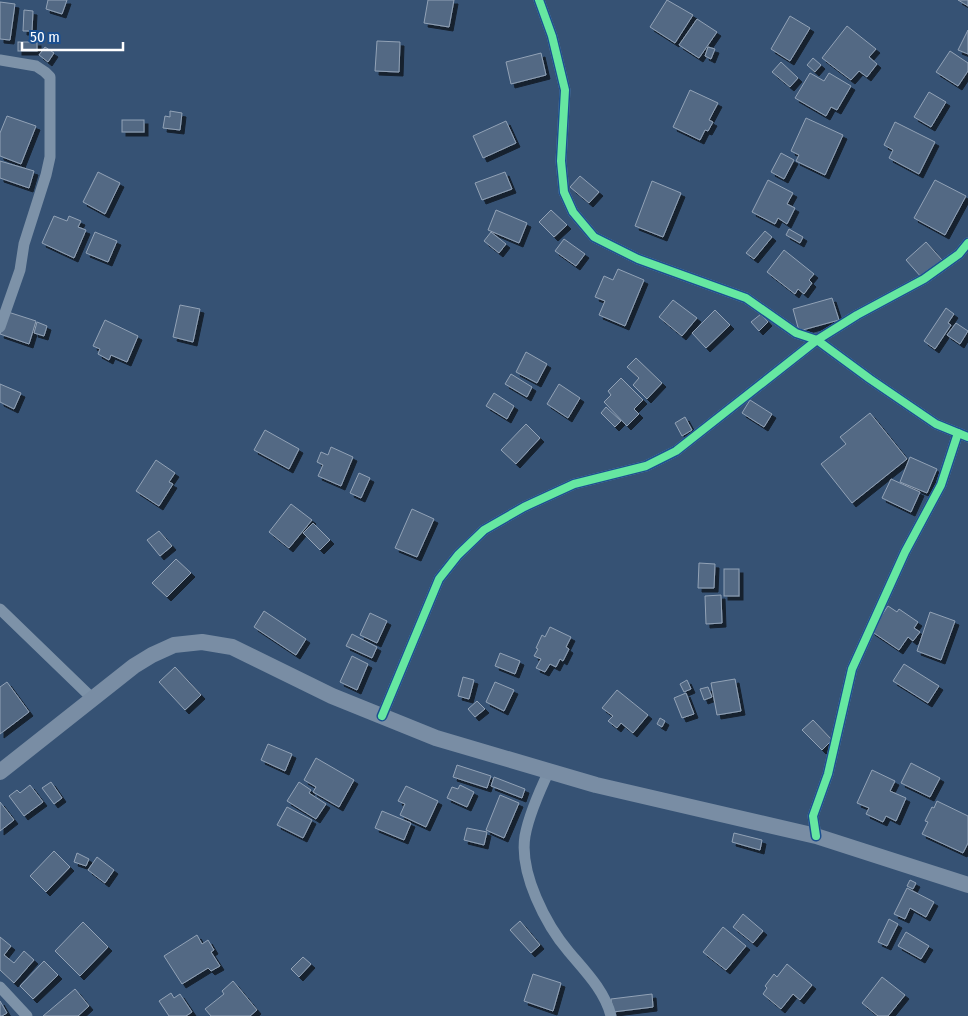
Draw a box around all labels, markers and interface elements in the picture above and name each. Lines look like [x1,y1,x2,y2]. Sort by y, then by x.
scale bar [22,20,124,52]
text: 50 m [30,28,60,46]

